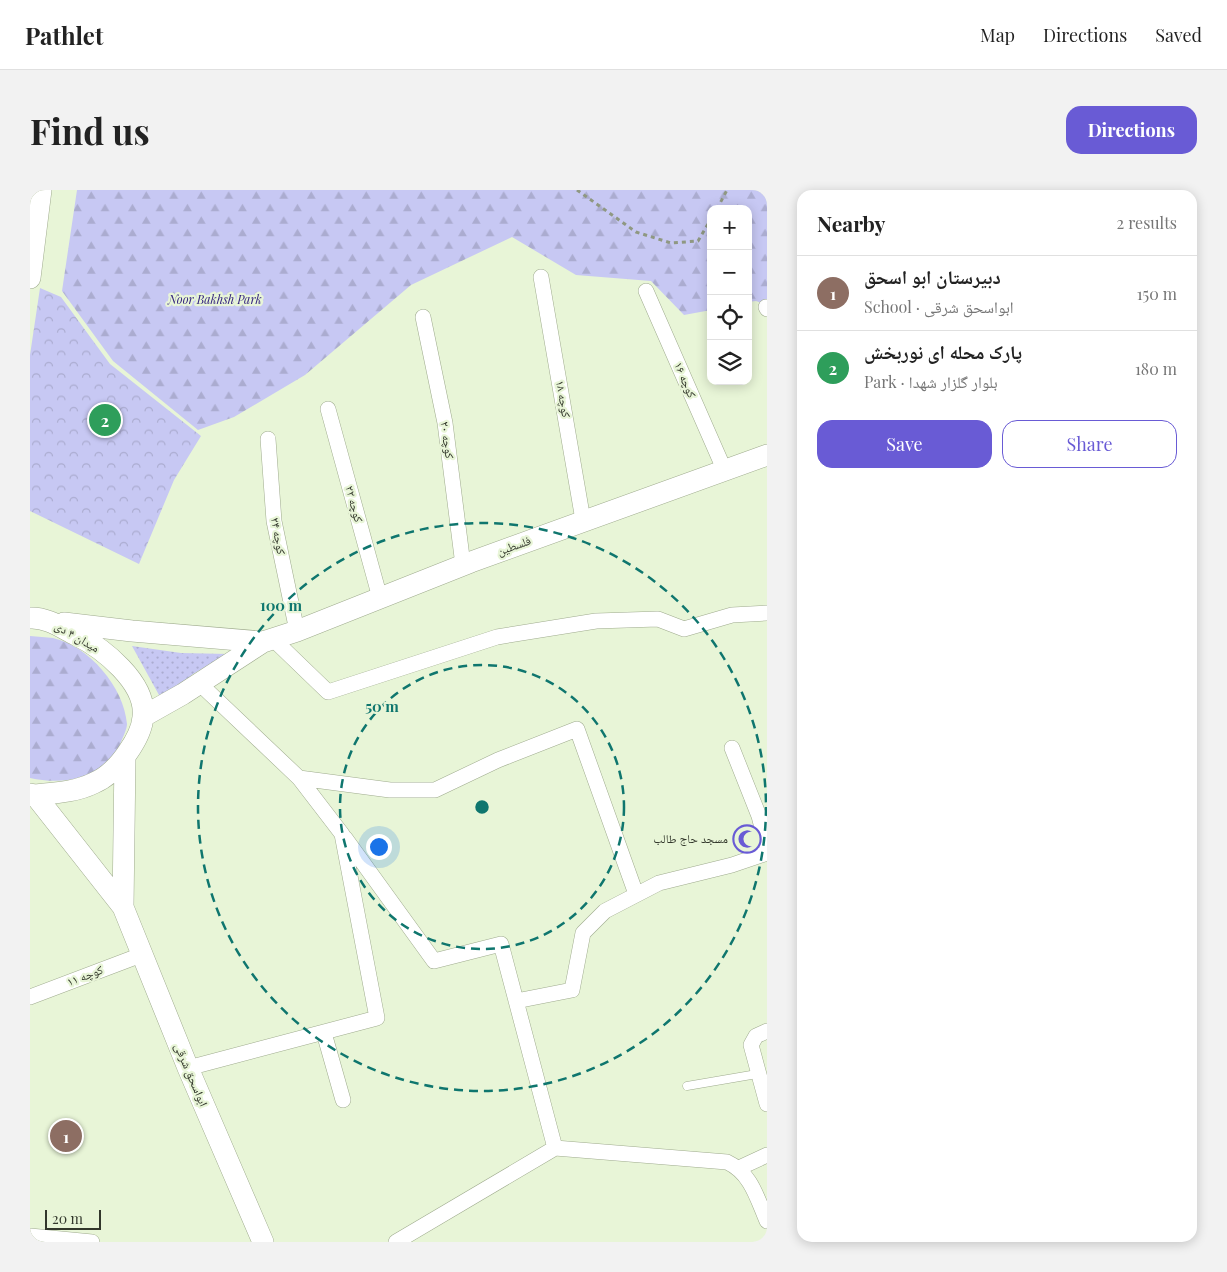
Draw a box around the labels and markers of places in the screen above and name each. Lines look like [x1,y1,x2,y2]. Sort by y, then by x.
pin: 2 [89,401,121,439]
centre of rings [473,798,491,816]
mosque icon: مسجد حاج طالب [732,824,762,854]
place label: مسجد حاج طالب [653,830,728,846]
pin: 1 [50,1117,82,1155]

